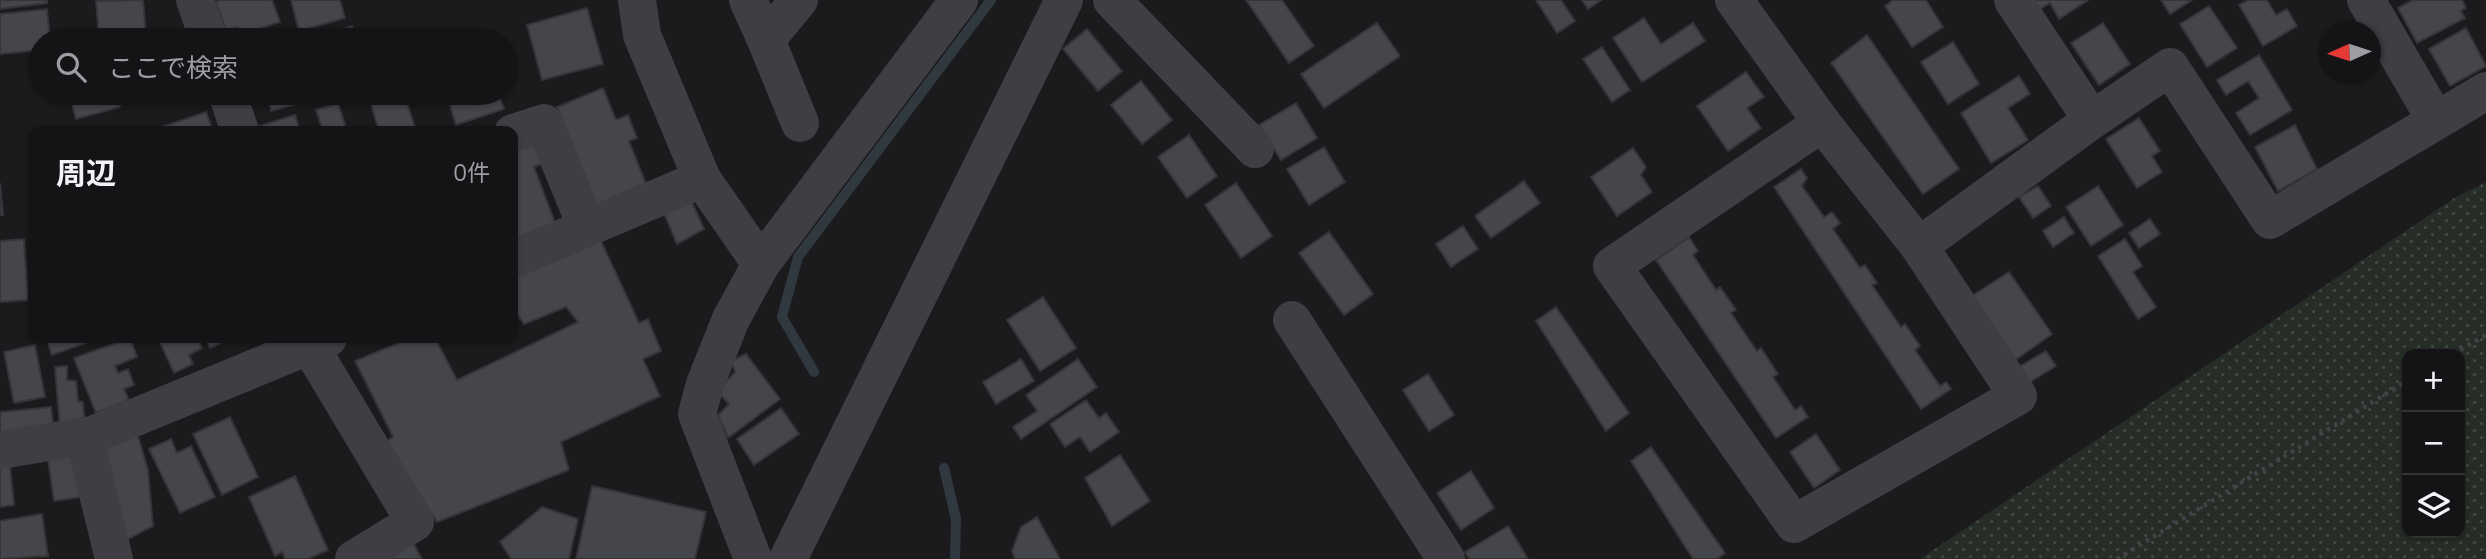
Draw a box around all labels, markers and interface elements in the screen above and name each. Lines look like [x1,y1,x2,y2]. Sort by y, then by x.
north arrow [2318,21,2381,84]
search box [28,28,518,105]
icon: search [52,48,90,86]
text: ここで検索 [108,51,238,86]
text: 周辺 [56,154,116,195]
text: 0件 [453,158,490,189]
map controls [2402,349,2465,538]
button: + [2402,349,2465,412]
button: − [2402,412,2465,475]
button: layers [2402,475,2465,538]

